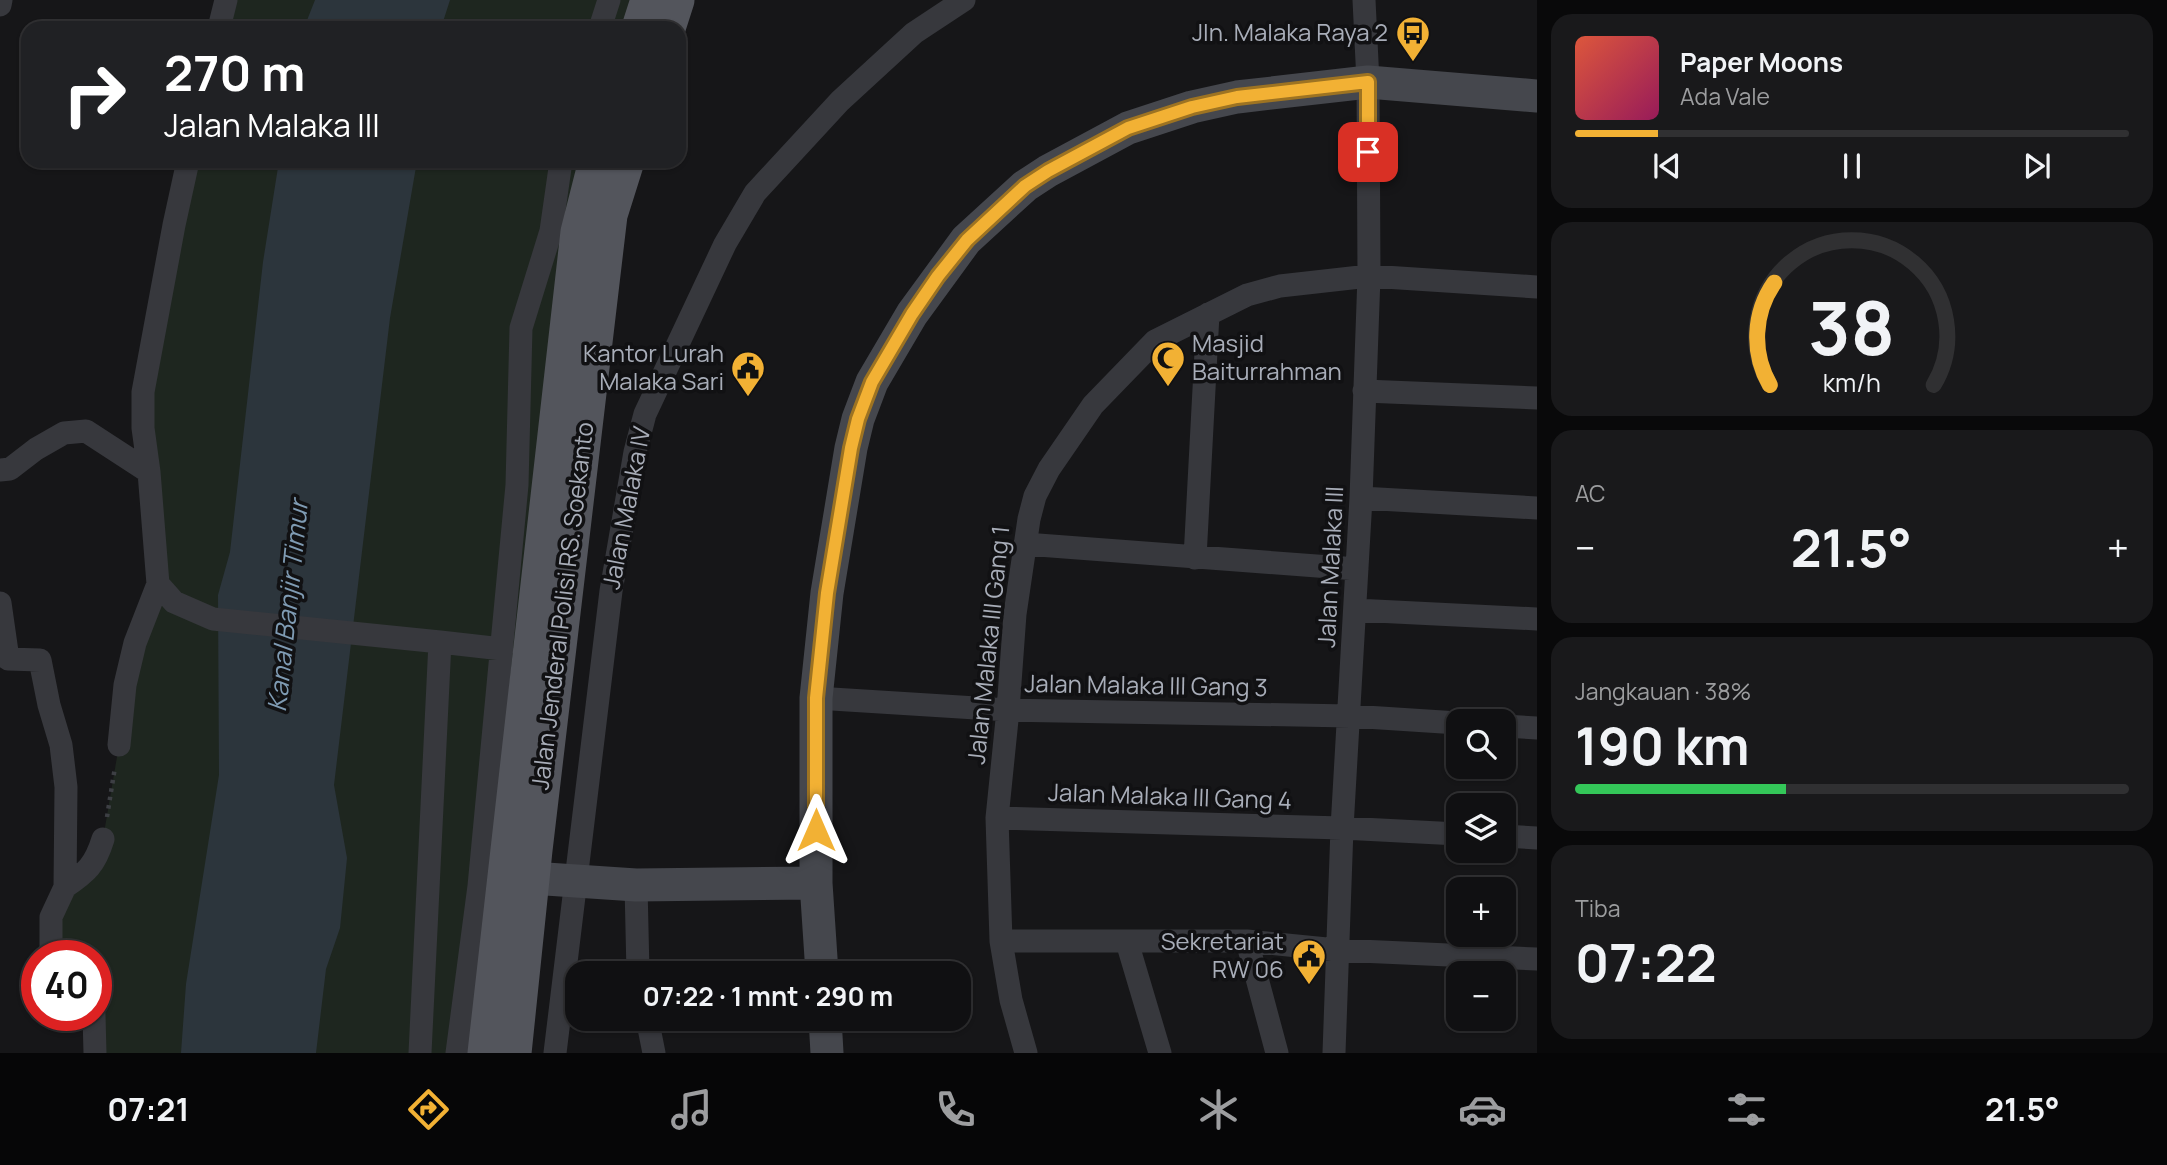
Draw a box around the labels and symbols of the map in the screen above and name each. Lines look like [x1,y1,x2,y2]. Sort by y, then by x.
bus stop icon: Jln. Malaka Raya 2 [1394,14,1432,63]
place label: Jln. Malaka Raya 2 [1192,15,1388,48]
pin [1338,122,1398,182]
place label: Masjid Baiturrahman [1192,326,1342,387]
place label: Kantor Lurah Malaka Sari [583,336,724,397]
mosque icon: Masjid Baiturrahman [1149,339,1187,388]
public building icon: Kantor Lurah Malaka Sari [729,349,767,398]
street label: Jalan Jenderal Polisi RS. Soekanto [523,420,600,792]
street label: Jalan Malaka IV [594,423,658,592]
street label: Jalan Malaka III [1309,485,1350,649]
water label: Kanal Banjir Timur [258,495,316,713]
street label: Jalan Malaka III Gang 1 [959,524,1016,766]
street label: Jalan Malaka III Gang 3 [1024,666,1268,703]
street label: Jalan Malaka III Gang 4 [1047,775,1293,816]
position arrow [779,793,853,867]
place label: Sekretariat RW 06 [1161,924,1284,985]
public building icon: Sekretariat RW 06 [1290,937,1328,986]
speed limit sign: 40 [21,940,112,1031]

